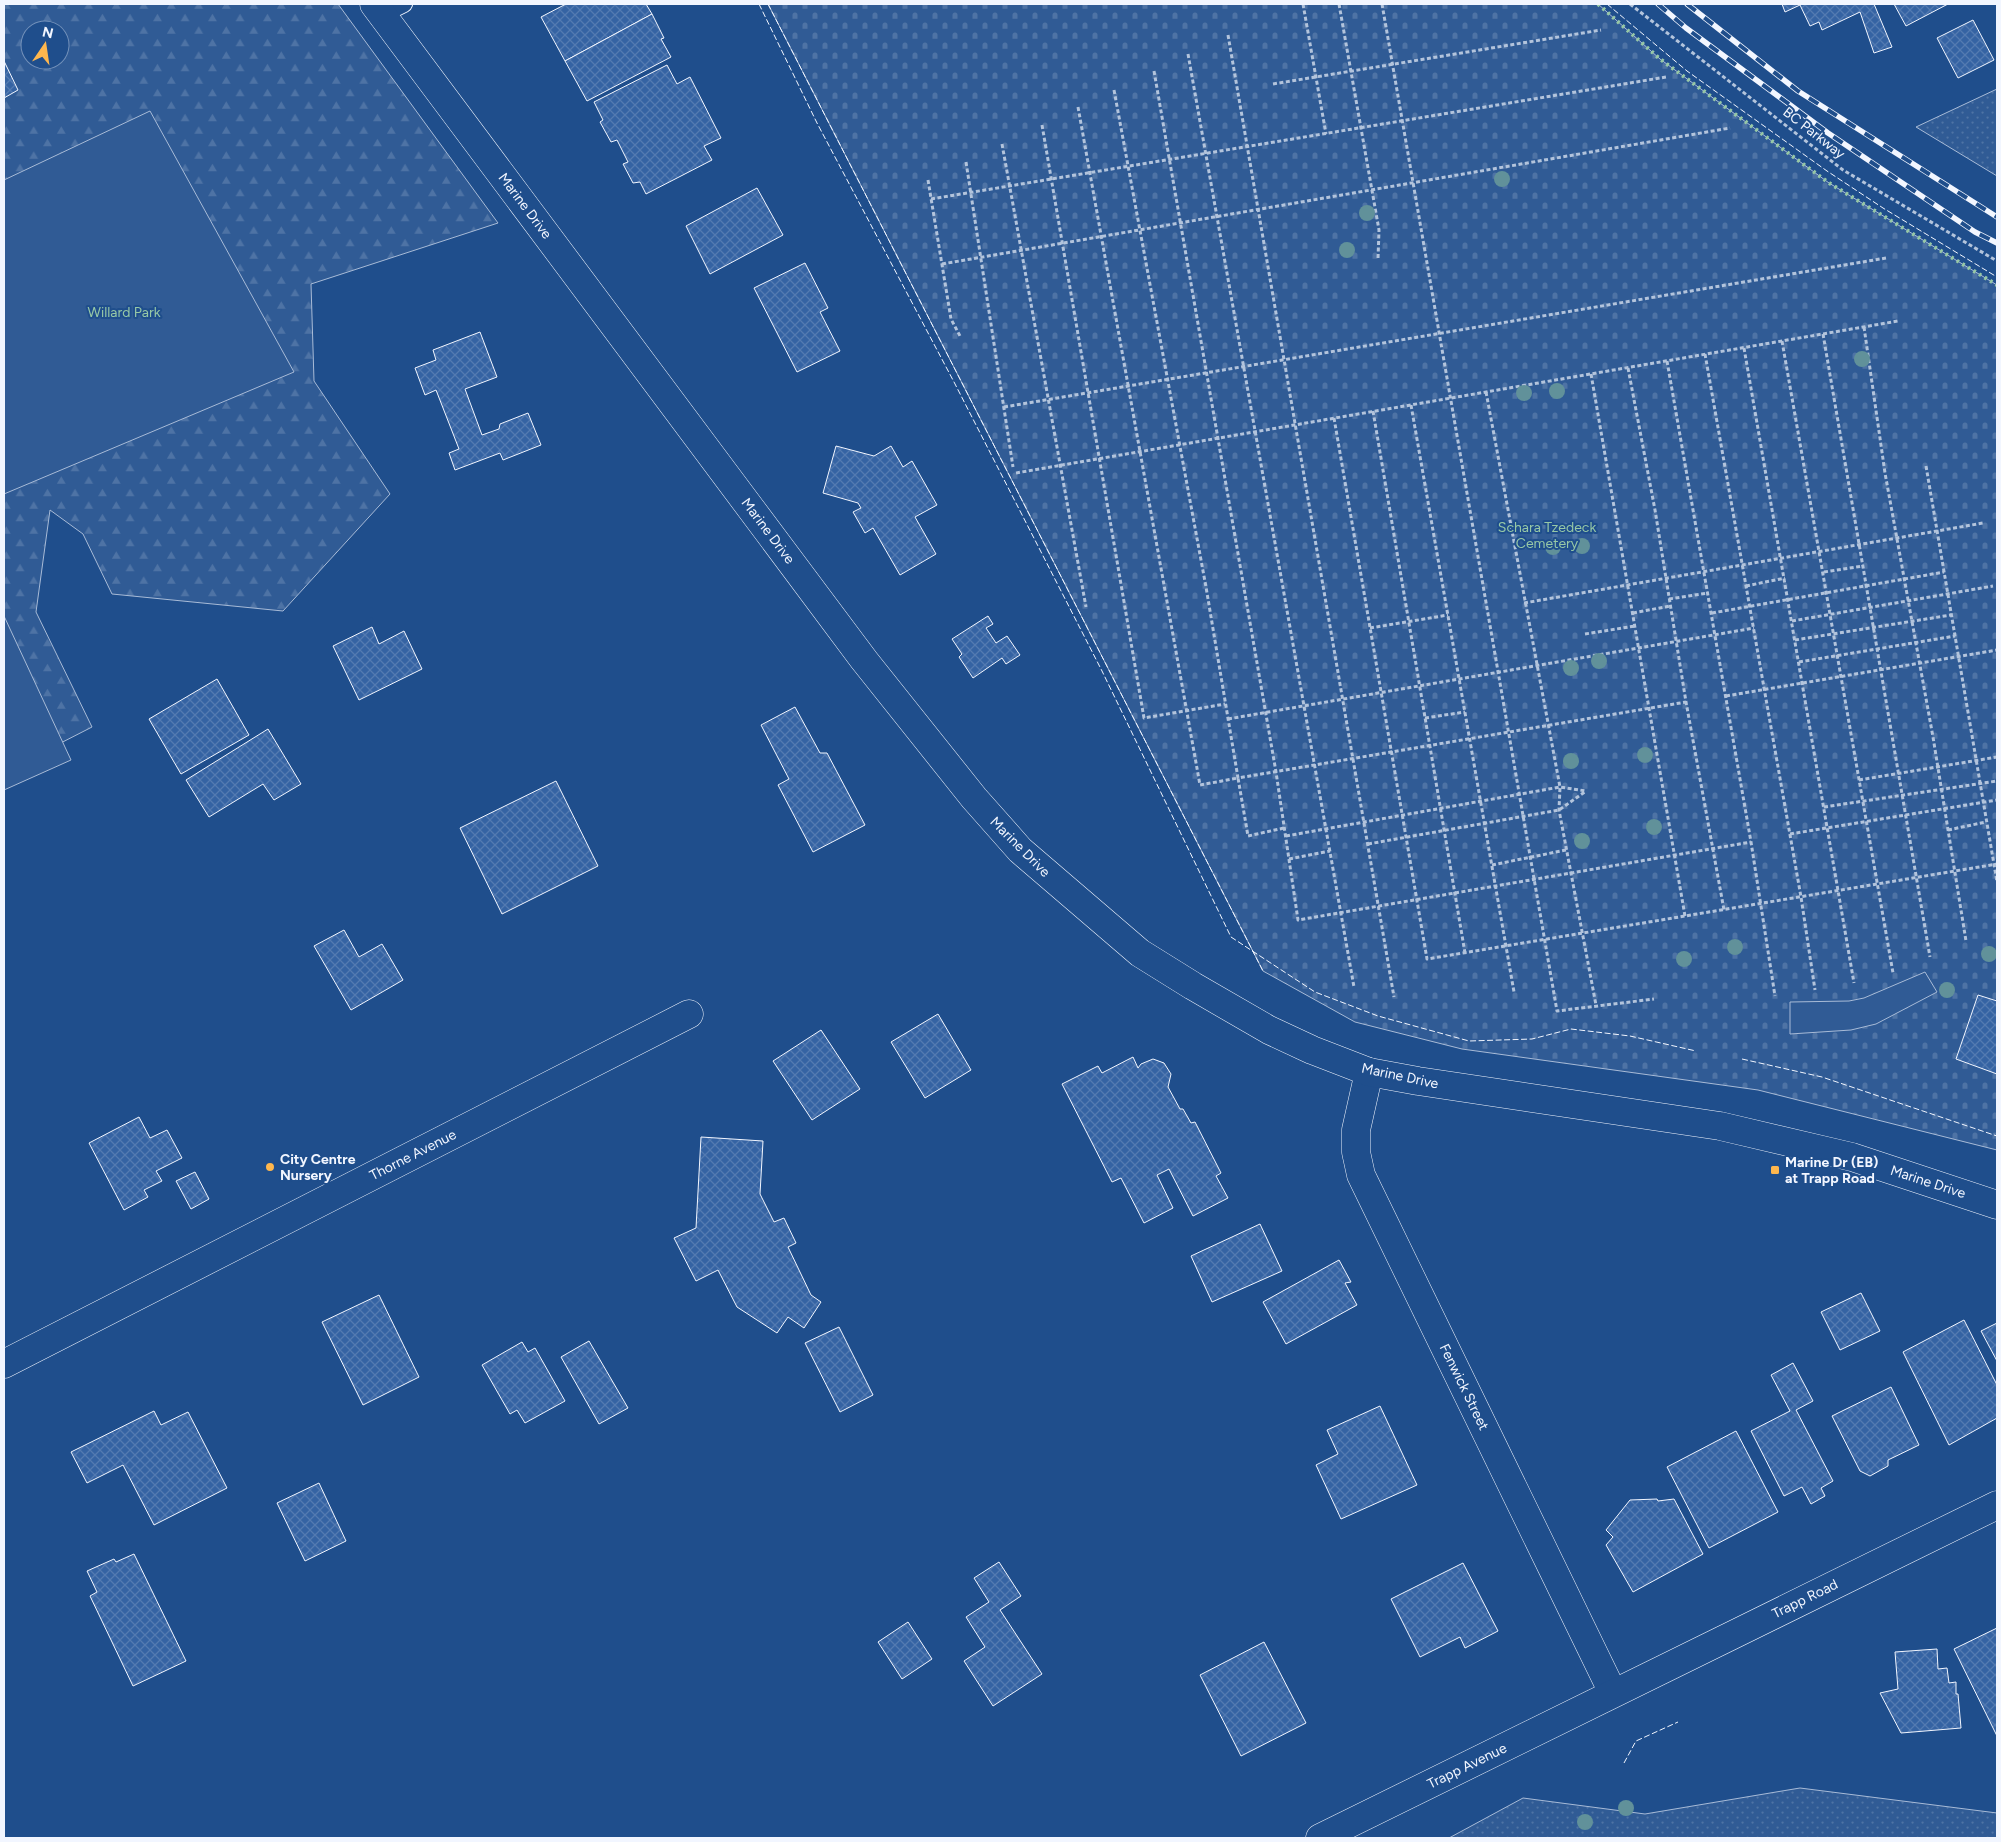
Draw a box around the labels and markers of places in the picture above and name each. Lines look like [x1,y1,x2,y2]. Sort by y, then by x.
place label: City Centre Nursery [280,1151,356,1184]
place label: Marine Dr (EB) at Trapp Road [1785,1154,1878,1187]
marker: City Centre Nursery [264,1161,276,1173]
marker: Marine Dr (EB) at Trapp Road [1769,1164,1781,1176]

